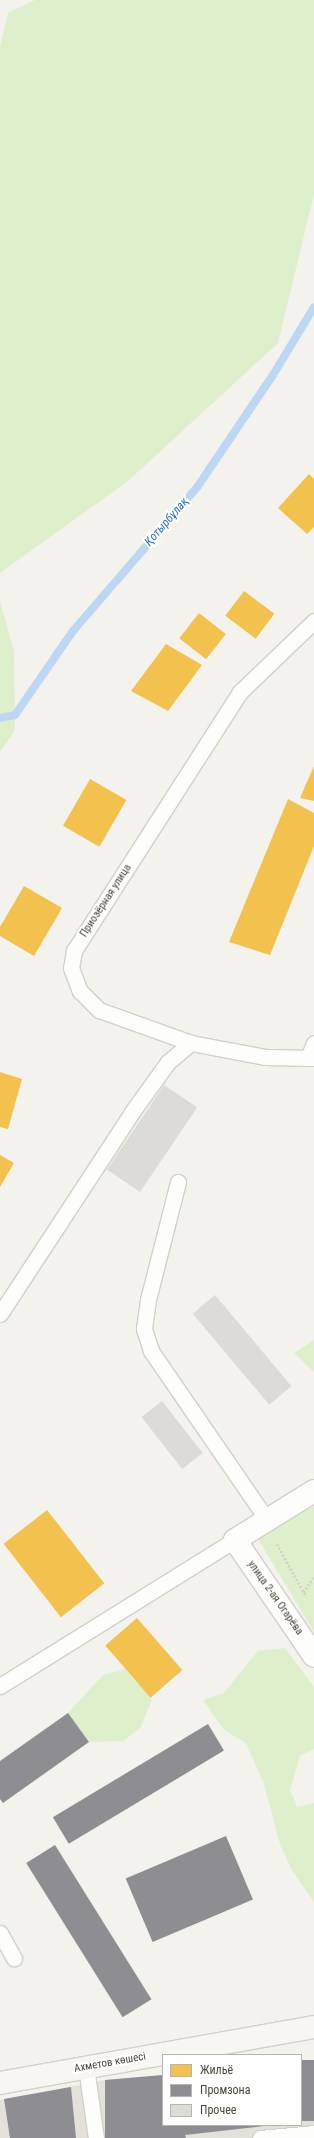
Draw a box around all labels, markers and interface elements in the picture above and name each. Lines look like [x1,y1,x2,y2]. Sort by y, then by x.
water label: Қотырбұлақ [142,495,192,549]
street label: Приозёрная улица [78,862,134,940]
street label: улица 2-ая Огарёва [244,1558,306,1638]
street label: Ахметов көшесі [73,2050,147,2076]
legend [162,2054,302,2126]
text: Жильё [200,2063,233,2077]
text: Промзона [200,2083,250,2097]
text: Прочее [200,2103,236,2117]

